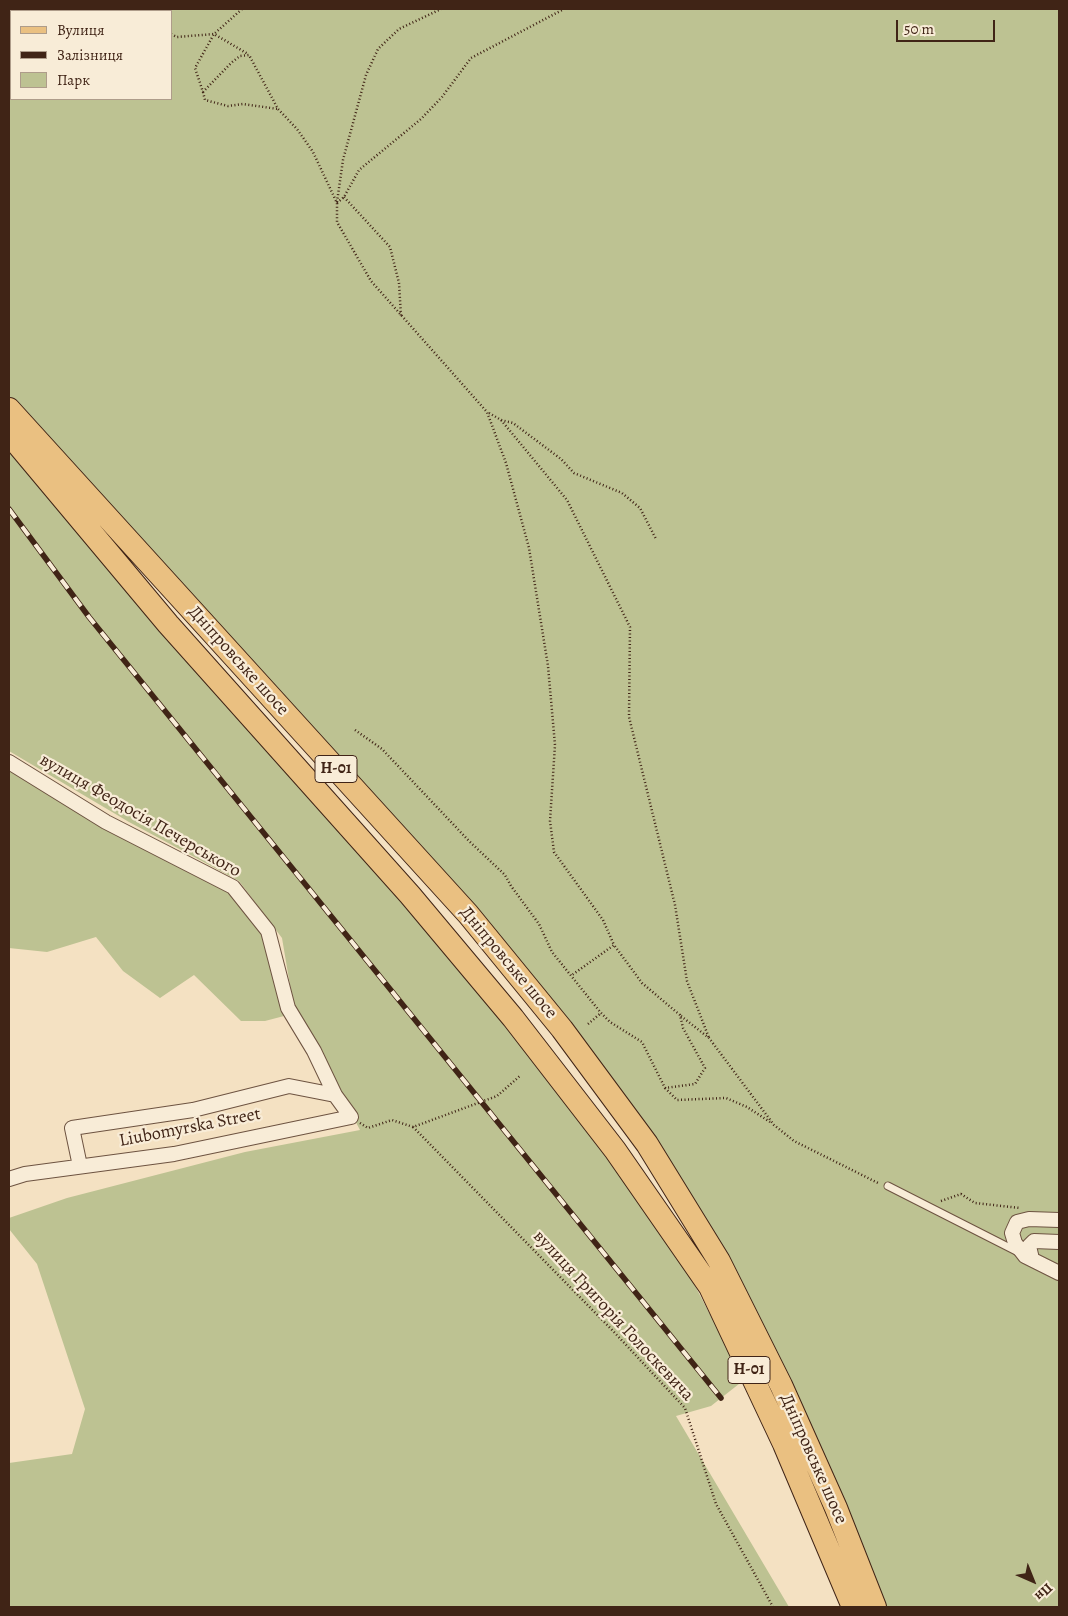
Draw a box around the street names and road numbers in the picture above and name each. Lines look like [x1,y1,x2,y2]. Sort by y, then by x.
street label: Дніпровське шосе [183,602,293,720]
street label: вулиця Феодосія Печерського [36,749,244,883]
road number: Н-01 [315,756,357,782]
street label: Дніпровське шосе [455,902,561,1024]
street label: Liubomyrska Street [117,1104,263,1152]
street label: вулиця Григорія Голоскевича [528,1226,698,1406]
road number: Н-01 [728,1356,770,1384]
street label: Дніпровське шосе [775,1390,851,1528]

